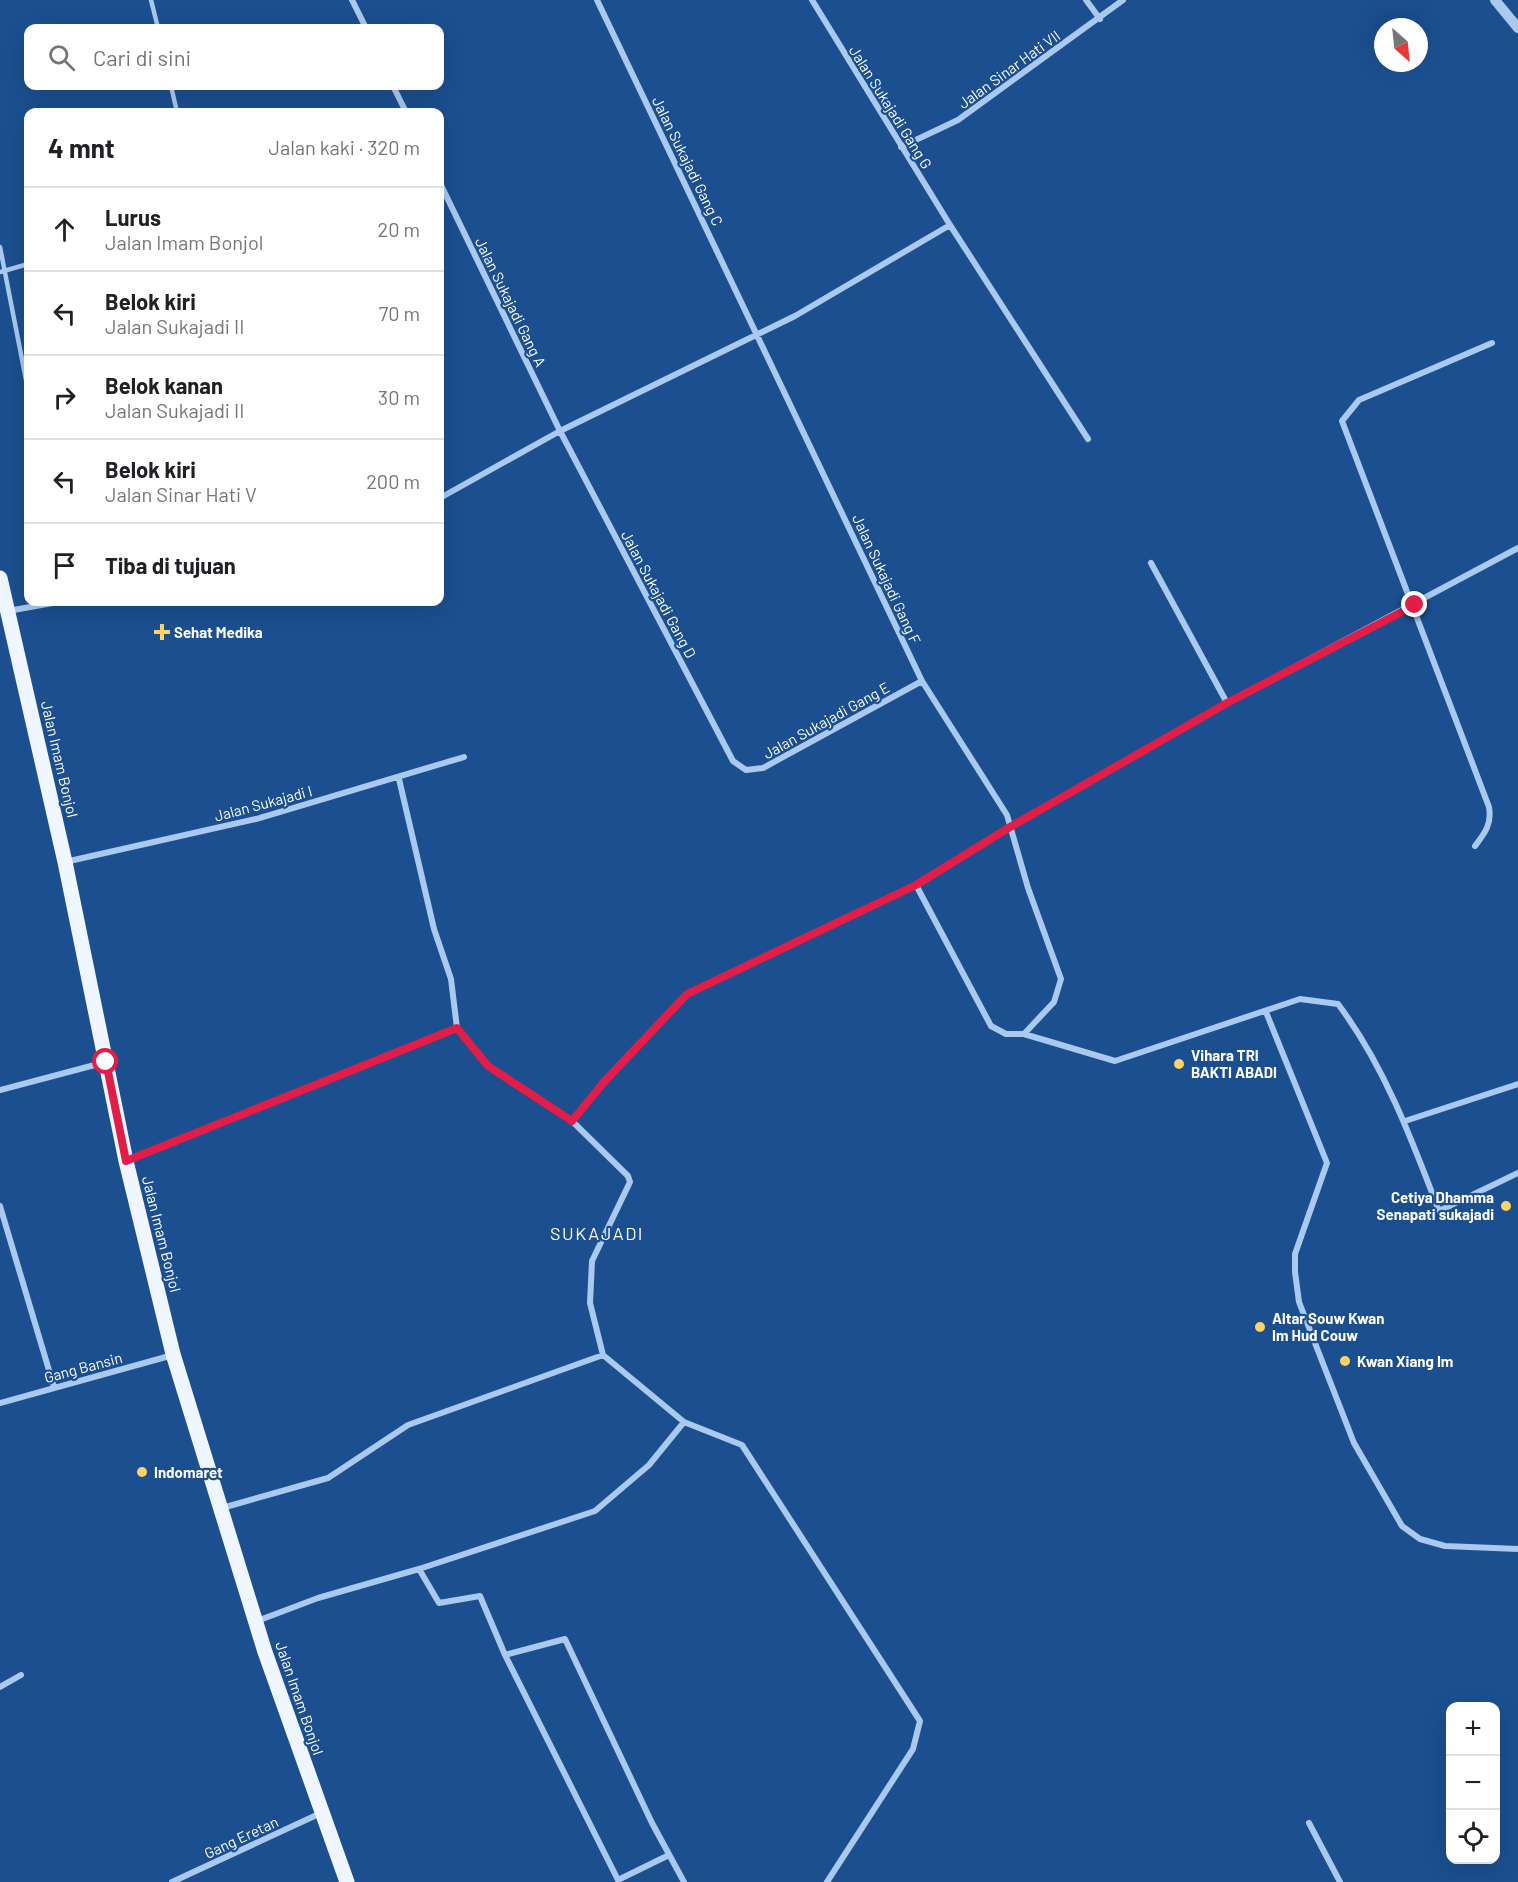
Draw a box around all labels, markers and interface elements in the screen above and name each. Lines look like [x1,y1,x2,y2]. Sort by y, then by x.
north arrow [1374,18,1428,72]
search box [24,24,444,90]
street label: Jalan Sinar Hati VII [955,26,1063,112]
icon: search [45,41,78,74]
street label: Jalan Sukajadi Gang G [846,42,936,172]
text: Cari di sini [93,44,191,70]
street label: Jalan Sukajadi Gang C [649,93,727,229]
text: 4 mnt [48,132,115,163]
text: Jalan kaki · 320 m [268,135,420,159]
text: Lurus [105,204,161,230]
icon: ahead [48,213,81,246]
text: 20 m [377,217,420,241]
text: Jalan Imam Bonjol [105,230,263,254]
street label: Jalan Sukajadi Gang A [472,234,550,370]
text: Belok kiri [105,288,196,314]
icon: left [48,297,81,330]
text: 70 m [379,301,420,325]
text: Jalan Sukajadi II [105,314,244,338]
text: Belok kanan [105,372,223,398]
icon: right [48,381,81,414]
text: 30 m [378,385,420,409]
text: Jalan Sukajadi II [105,398,244,422]
text: Belok kiri [105,456,196,482]
icon: left [48,465,81,498]
text: 200 m [366,469,420,493]
text: Jalan Sinar Hati V [105,482,257,506]
street label: Jalan Sukajadi Gang F [849,511,925,647]
street label: Jalan Sukajadi Gang D [618,527,700,661]
icon: arrive [48,549,81,582]
text: Tiba di tujuan [105,552,236,578]
route end [1401,591,1427,617]
place label: Sehat Medika [174,623,263,641]
marker: Sehat Medika [155,625,169,639]
street label: Jalan Sukajadi Gang E [760,678,892,762]
street label: Jalan Imam Bonjol [38,699,82,819]
street label: Jalan Sukajadi I [212,781,314,825]
place label: Vihara TRI BAKTI ABADI [1191,1046,1277,1081]
route start [92,1048,118,1074]
marker: Vihara TRI BAKTI ABADI [1172,1057,1186,1071]
street label: Jalan Imam Bonjol [139,1174,185,1294]
place label: Cetiya Dhamma Senapati sukajadi [1377,1188,1494,1223]
marker: Cetiya Dhamma Senapati sukajadi [1499,1199,1513,1213]
district label: SUKAJADI [550,1222,644,1244]
place label: Altar Souw Kwan Im Hud Couw [1272,1309,1384,1344]
marker: Altar Souw Kwan Im Hud Couw [1253,1320,1267,1334]
street label: Gang Bansin [42,1348,124,1386]
place label: Kwan Xiang Im [1357,1352,1453,1370]
marker: Kwan Xiang Im [1338,1354,1352,1368]
place label: Indomaret [154,1463,223,1481]
marker: Indomaret [135,1465,149,1479]
street label: Jalan Imam Bonjol [272,1639,328,1757]
map controls [1446,1702,1500,1864]
button: + [1446,1702,1500,1756]
button: − [1446,1756,1500,1810]
button: locate [1446,1810,1500,1864]
street label: Gang Eretan [201,1812,281,1862]

